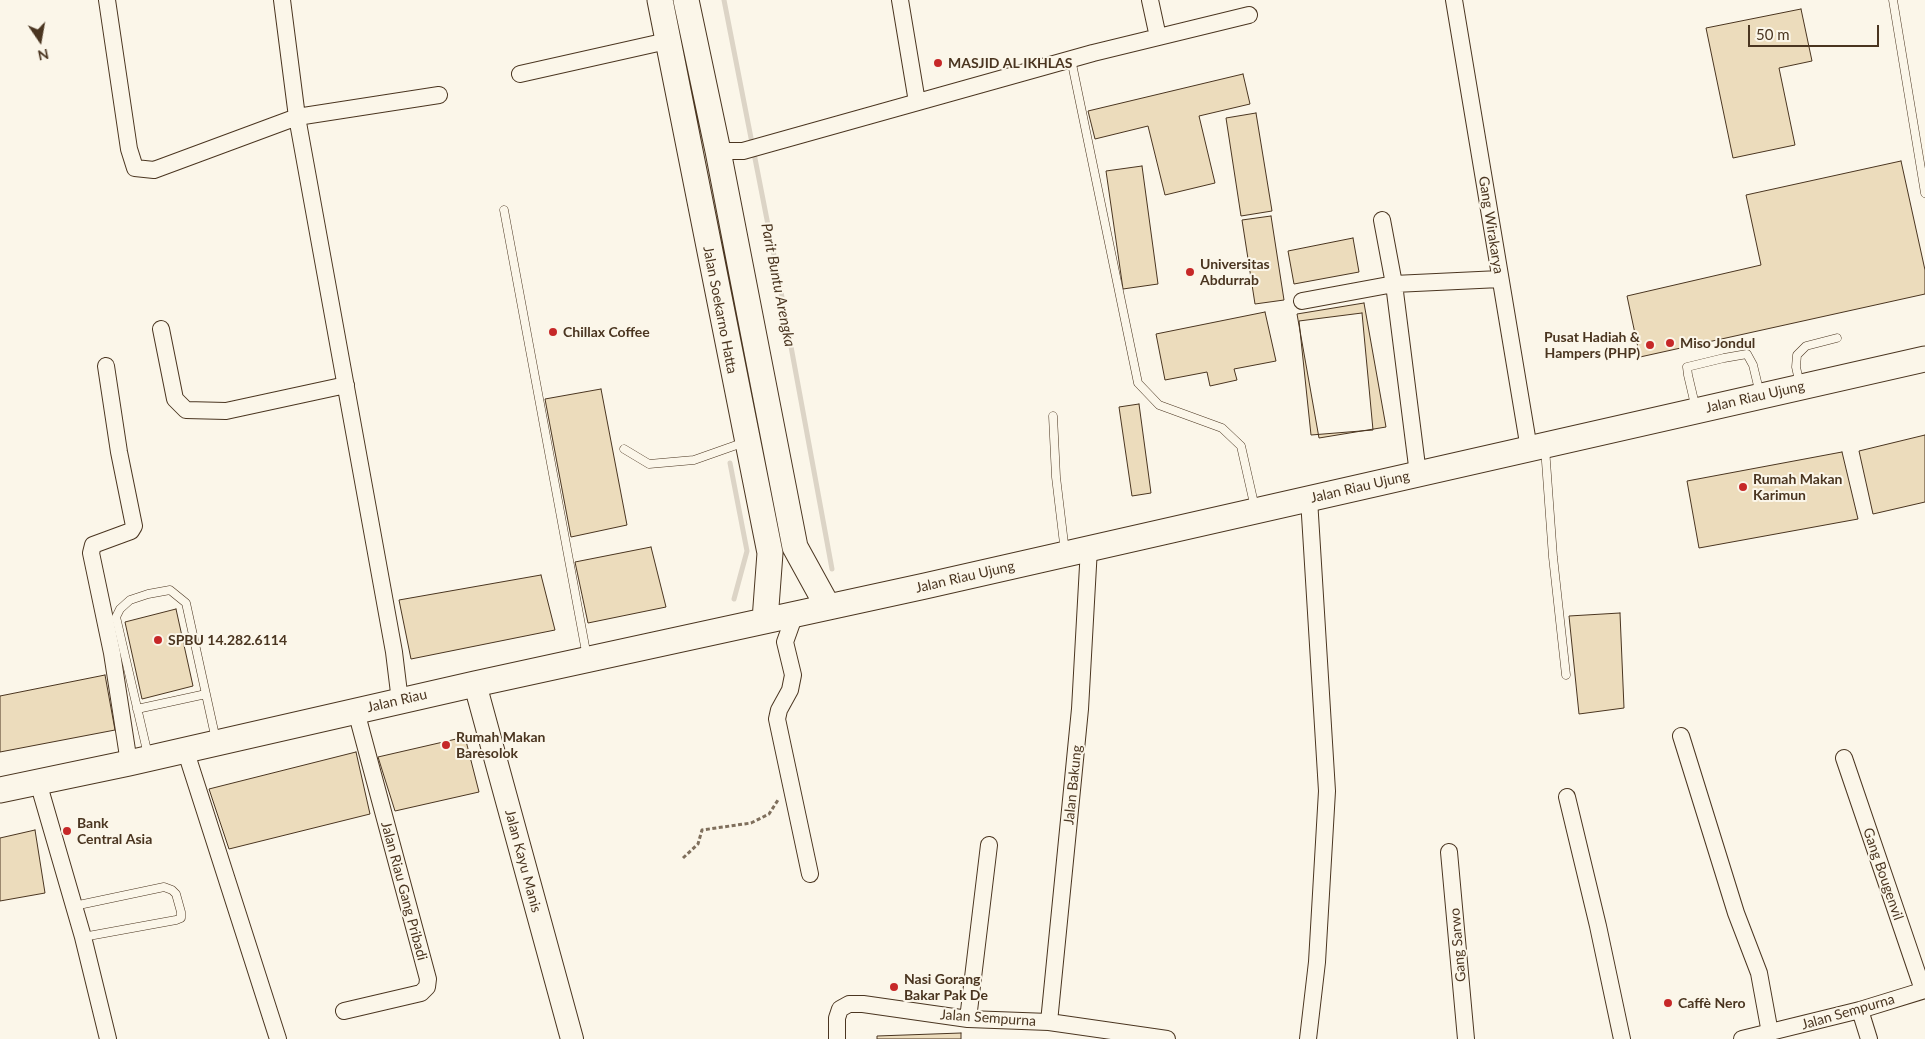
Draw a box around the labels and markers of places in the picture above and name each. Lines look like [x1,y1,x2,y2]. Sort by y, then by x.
place label: MASJID AL IKHLAS [948,55,1072,71]
marker: MASJID AL IKHLAS [932,57,944,69]
place label: Universitas Abdurrab [1200,256,1270,288]
marker: Universitas Abdurrab [1184,266,1196,278]
place label: Chillax Coffee [563,324,650,340]
marker: Chillax Coffee [547,326,559,338]
place label: Pusat Hadiah & Hampers (PHP) [1544,329,1640,362]
place label: Miso Jondul [1680,335,1755,351]
marker: Miso Jondul [1664,337,1676,349]
marker: Pusat Hadiah & Hampers (PHP) [1644,339,1656,351]
place label: Rumah Makan Karimun [1753,471,1842,504]
marker: Rumah Makan Karimun [1737,481,1749,493]
place label: SPBU 14.282.6114 [168,632,287,648]
marker: SPBU 14.282.6114 [152,634,164,646]
place label: Rumah Makan Baresolok [456,729,545,762]
marker: Rumah Makan Baresolok [440,739,452,751]
place label: Bank Central Asia [77,815,152,848]
marker: Bank Central Asia [61,825,73,837]
place label: Nasi Gorang Bakar Pak De [904,971,988,1004]
marker: Nasi Gorang Bakar Pak De [888,981,900,993]
place label: Caffè Nero [1678,995,1746,1011]
marker: Caffè Nero [1662,997,1674,1009]

